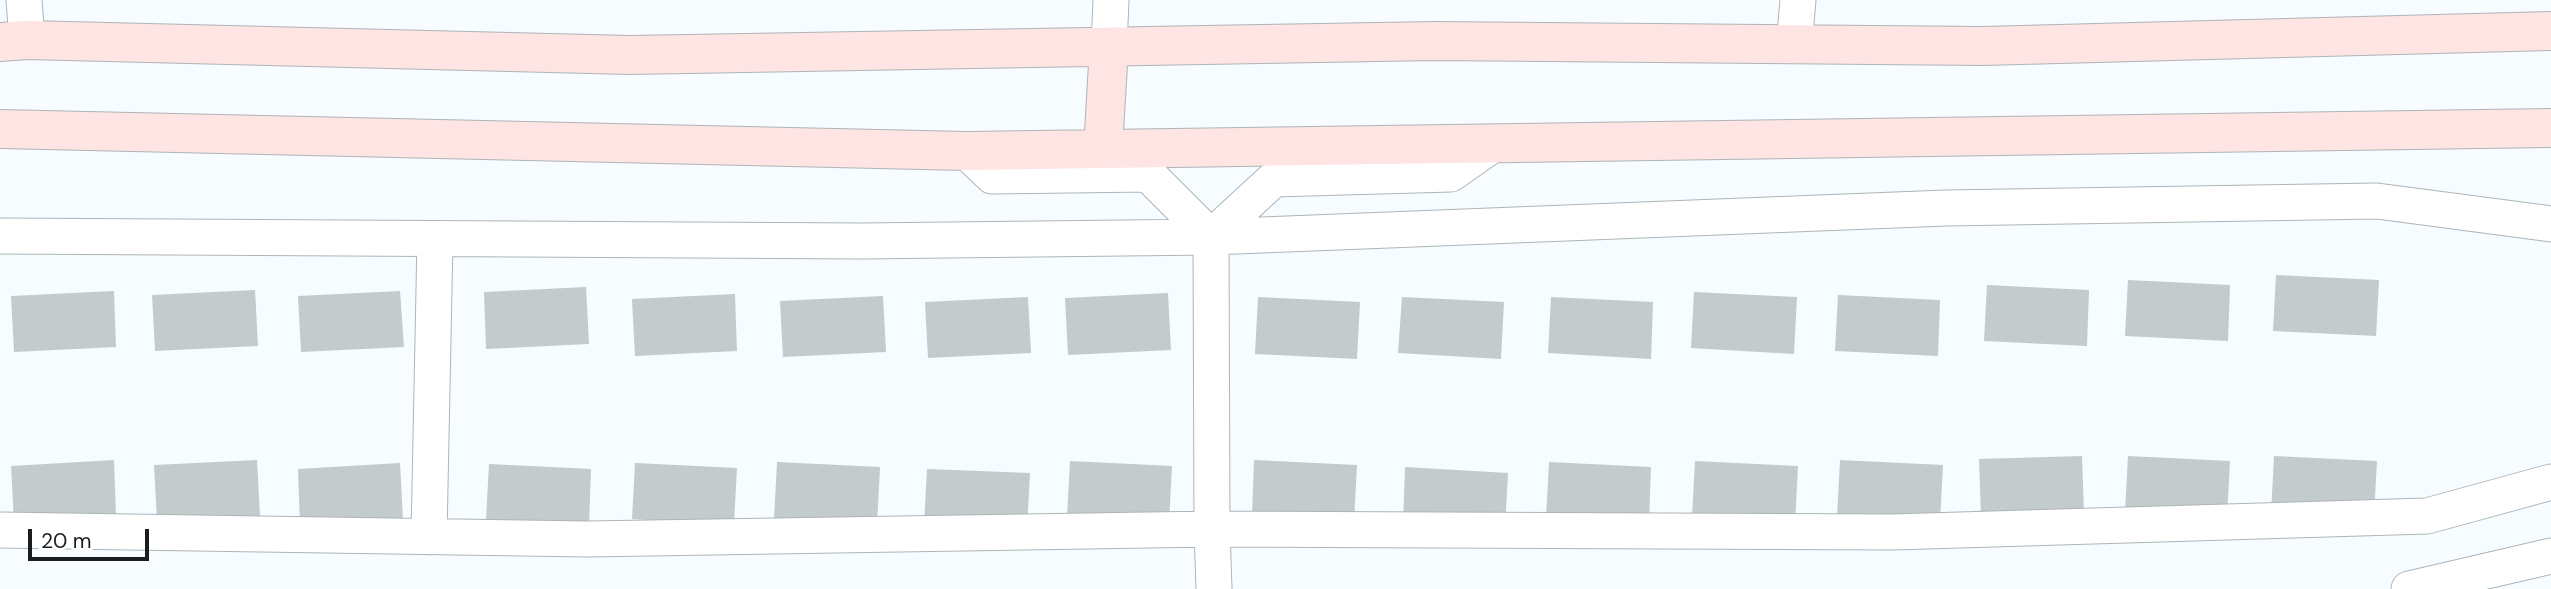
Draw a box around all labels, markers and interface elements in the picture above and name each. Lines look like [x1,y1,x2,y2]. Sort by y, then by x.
scale bar [32,516,152,560]
text: 20 m [41,527,92,555]

